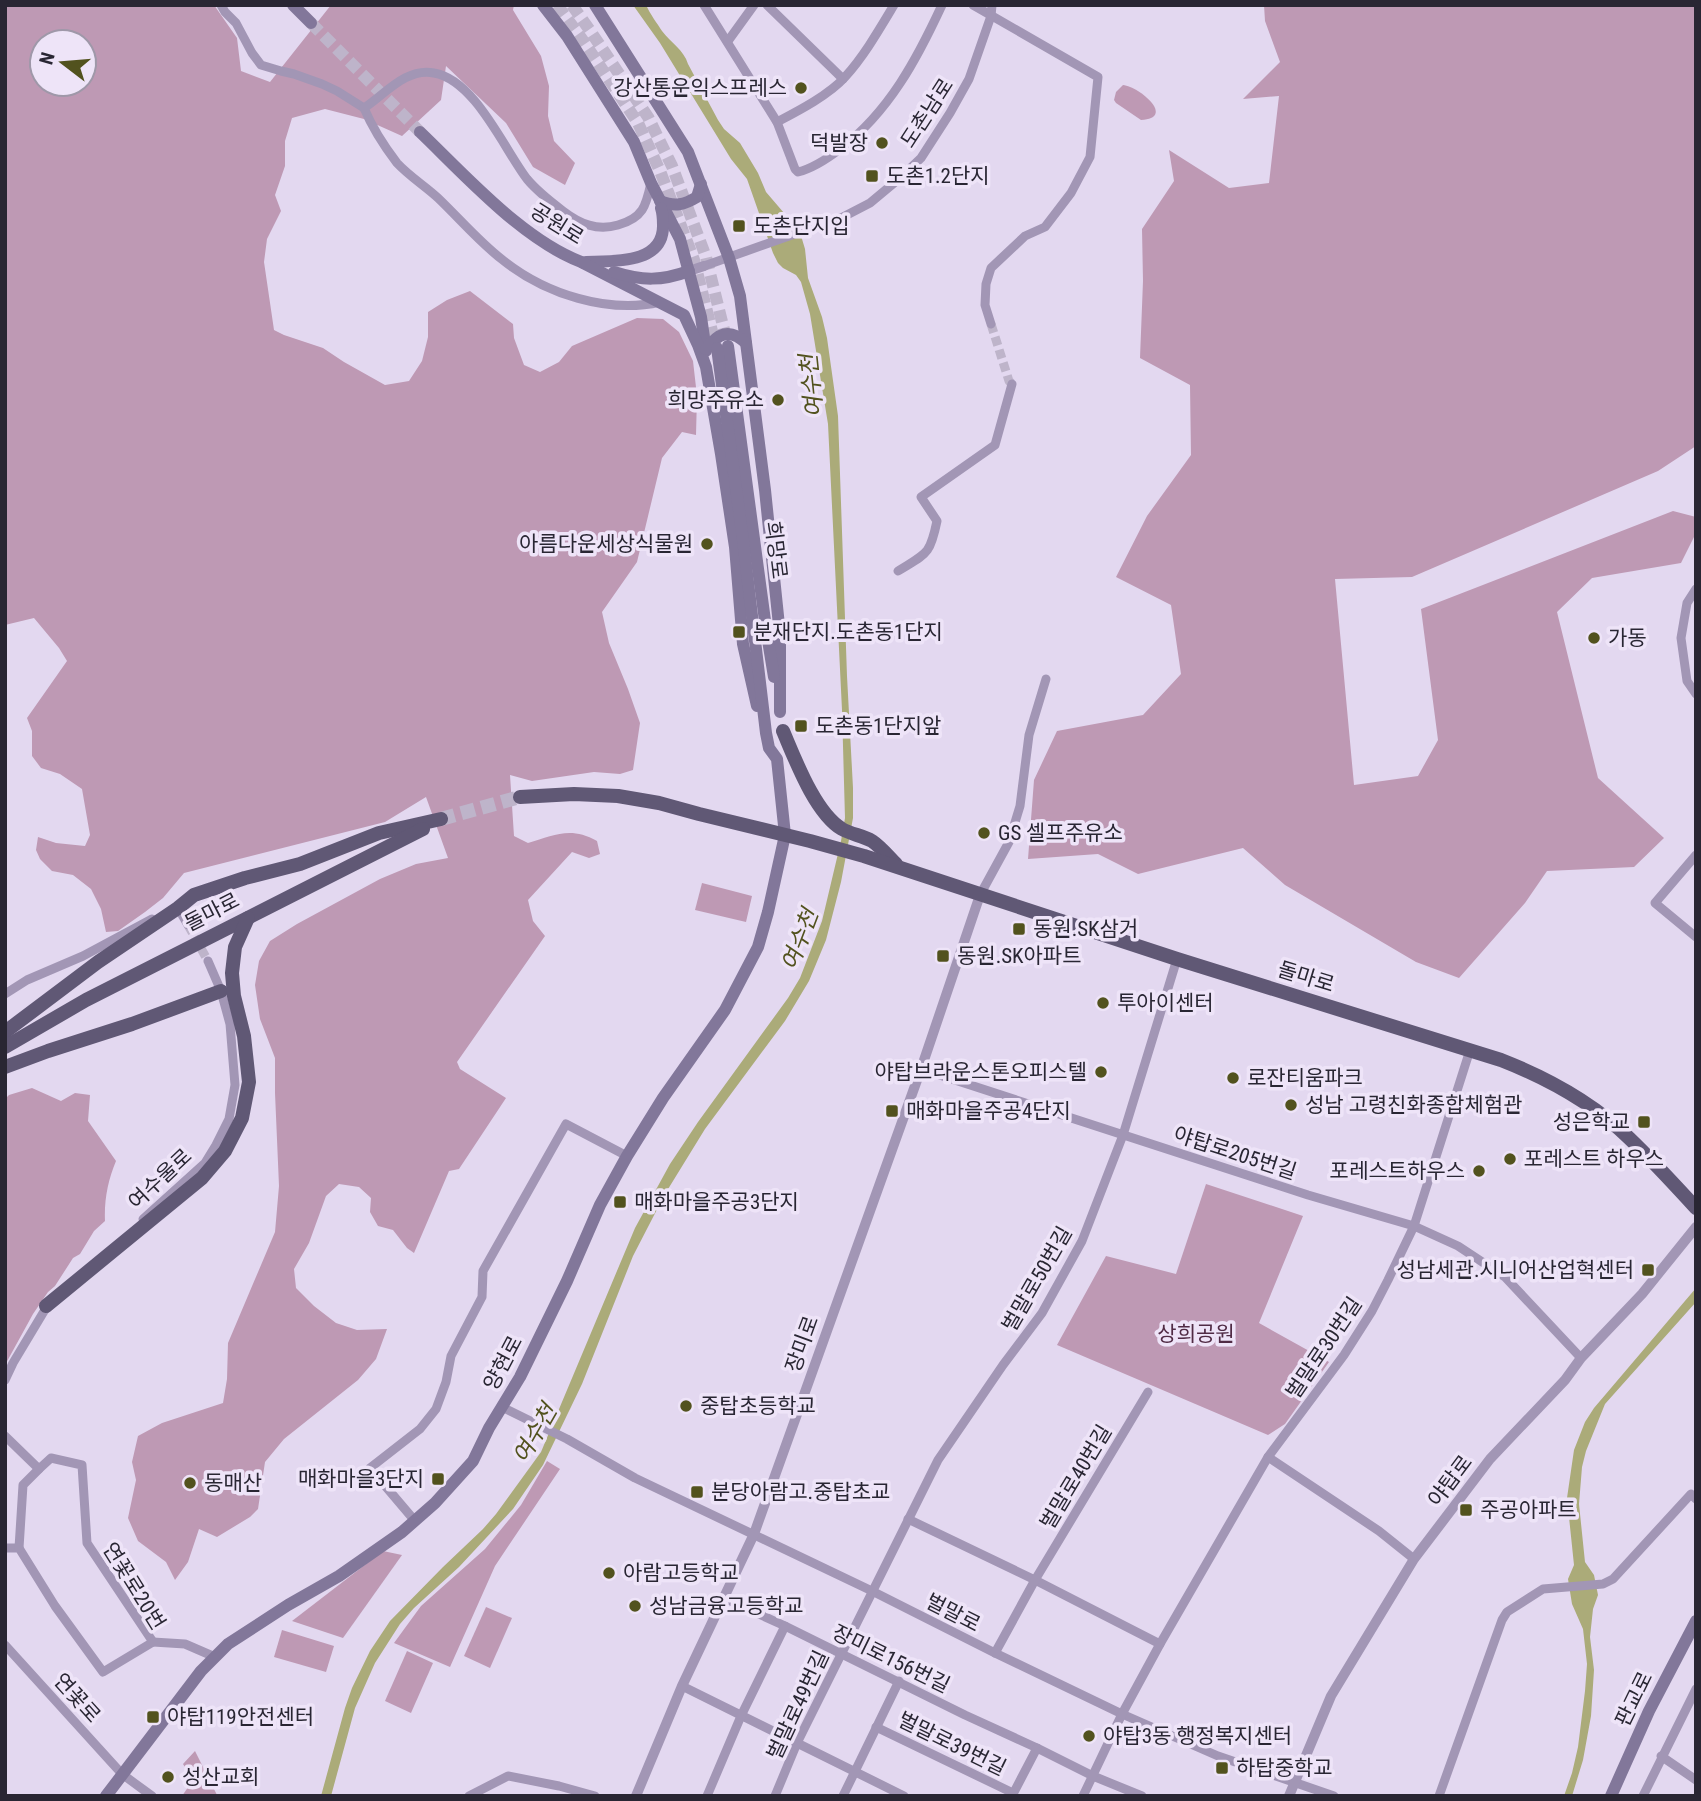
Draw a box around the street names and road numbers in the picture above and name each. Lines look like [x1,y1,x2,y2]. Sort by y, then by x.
street label: 도촌남로 [896,74,958,152]
street label: 공원로 [526,198,588,250]
street label: 희망로 [761,520,791,580]
street label: 돌마로 [181,888,243,936]
street label: 돌마로 [1275,957,1337,997]
street label: 야탑로205번길 [1171,1122,1299,1184]
street label: 여수울로 [124,1144,196,1214]
street label: 벌말로50번길 [997,1222,1077,1336]
street label: 벌말로30번길 [1281,1293,1367,1403]
street label: 장미로 [781,1313,823,1375]
street label: 양현로 [479,1332,527,1394]
street label: 벌말로40번길 [1035,1421,1117,1533]
street label: 야탑로 [1423,1451,1477,1511]
street label: 연꽃로20번 [98,1538,170,1634]
street label: 벌말로 [922,1589,984,1637]
street label: 장미로156번길 [828,1620,954,1698]
street label: 벌말로49번길 [762,1647,834,1763]
street label: 연꽃로 [49,1668,105,1728]
street label: 판교로 [1611,1668,1657,1730]
street label: 벌말로39번길 [894,1707,1010,1781]

